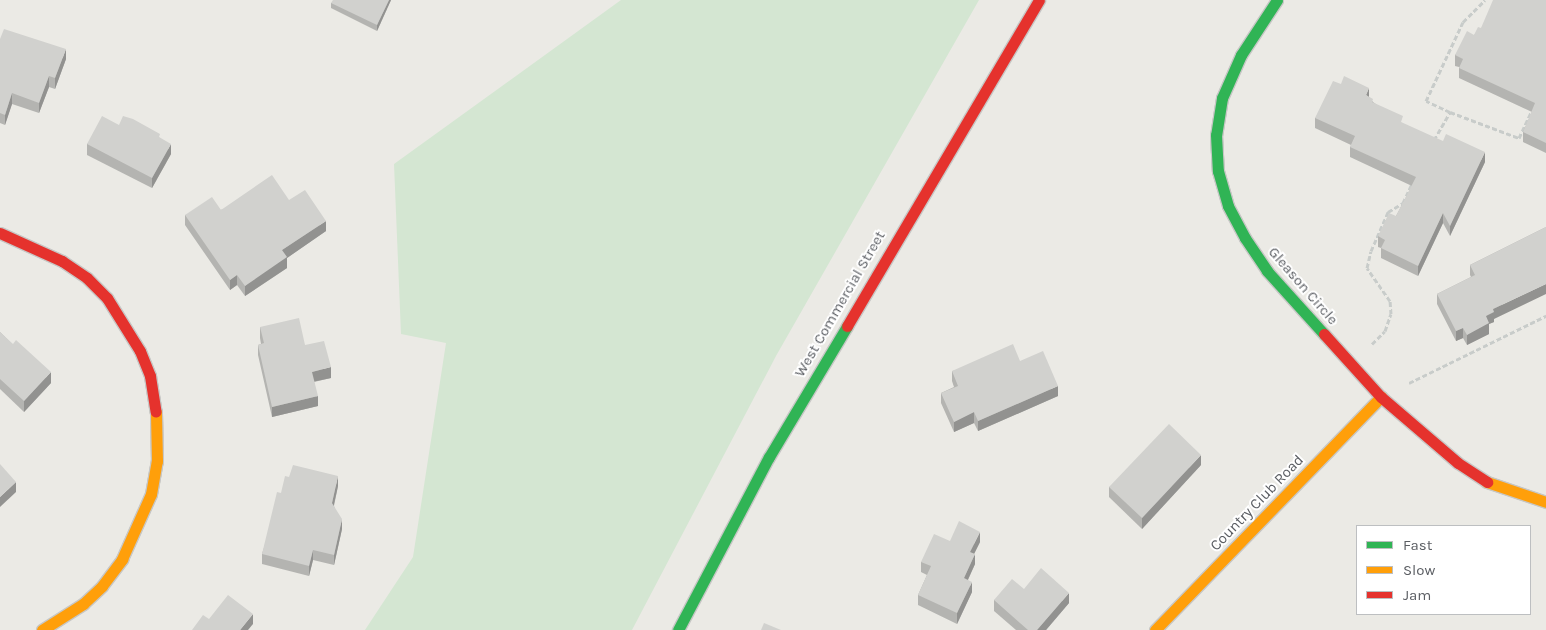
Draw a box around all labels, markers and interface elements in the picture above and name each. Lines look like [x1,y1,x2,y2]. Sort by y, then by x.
street label: West Commercial Street [791,228,889,380]
street label: Gleason Circle [1264,243,1342,329]
street label: Country Club Road [1207,451,1307,555]
legend [1356,525,1531,615]
text: Fast [1403,536,1432,554]
text: Slow [1403,561,1435,579]
text: Jam [1403,586,1431,604]

